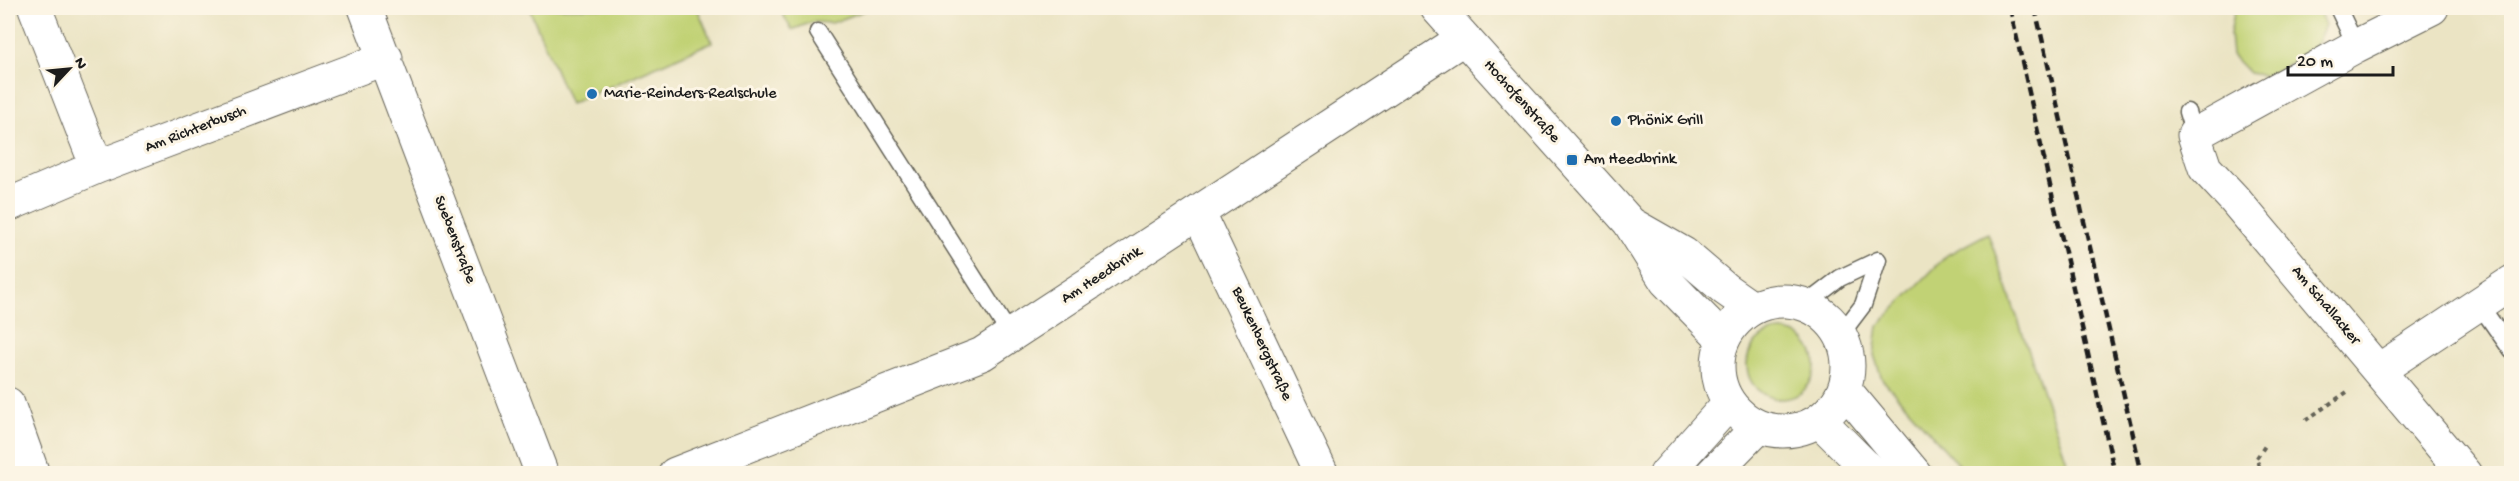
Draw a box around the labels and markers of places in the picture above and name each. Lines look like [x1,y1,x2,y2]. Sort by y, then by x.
place label: Marie-Reinders-Realschule [604,85,777,104]
marker: Marie-Reinders-Realschule [585,87,599,101]
place label: Phönix Grill [1627,112,1703,131]
marker: Phönix Grill [1609,114,1623,128]
place label: Am Heedbrink [1584,151,1678,170]
marker: Am Heedbrink [1565,153,1579,167]

